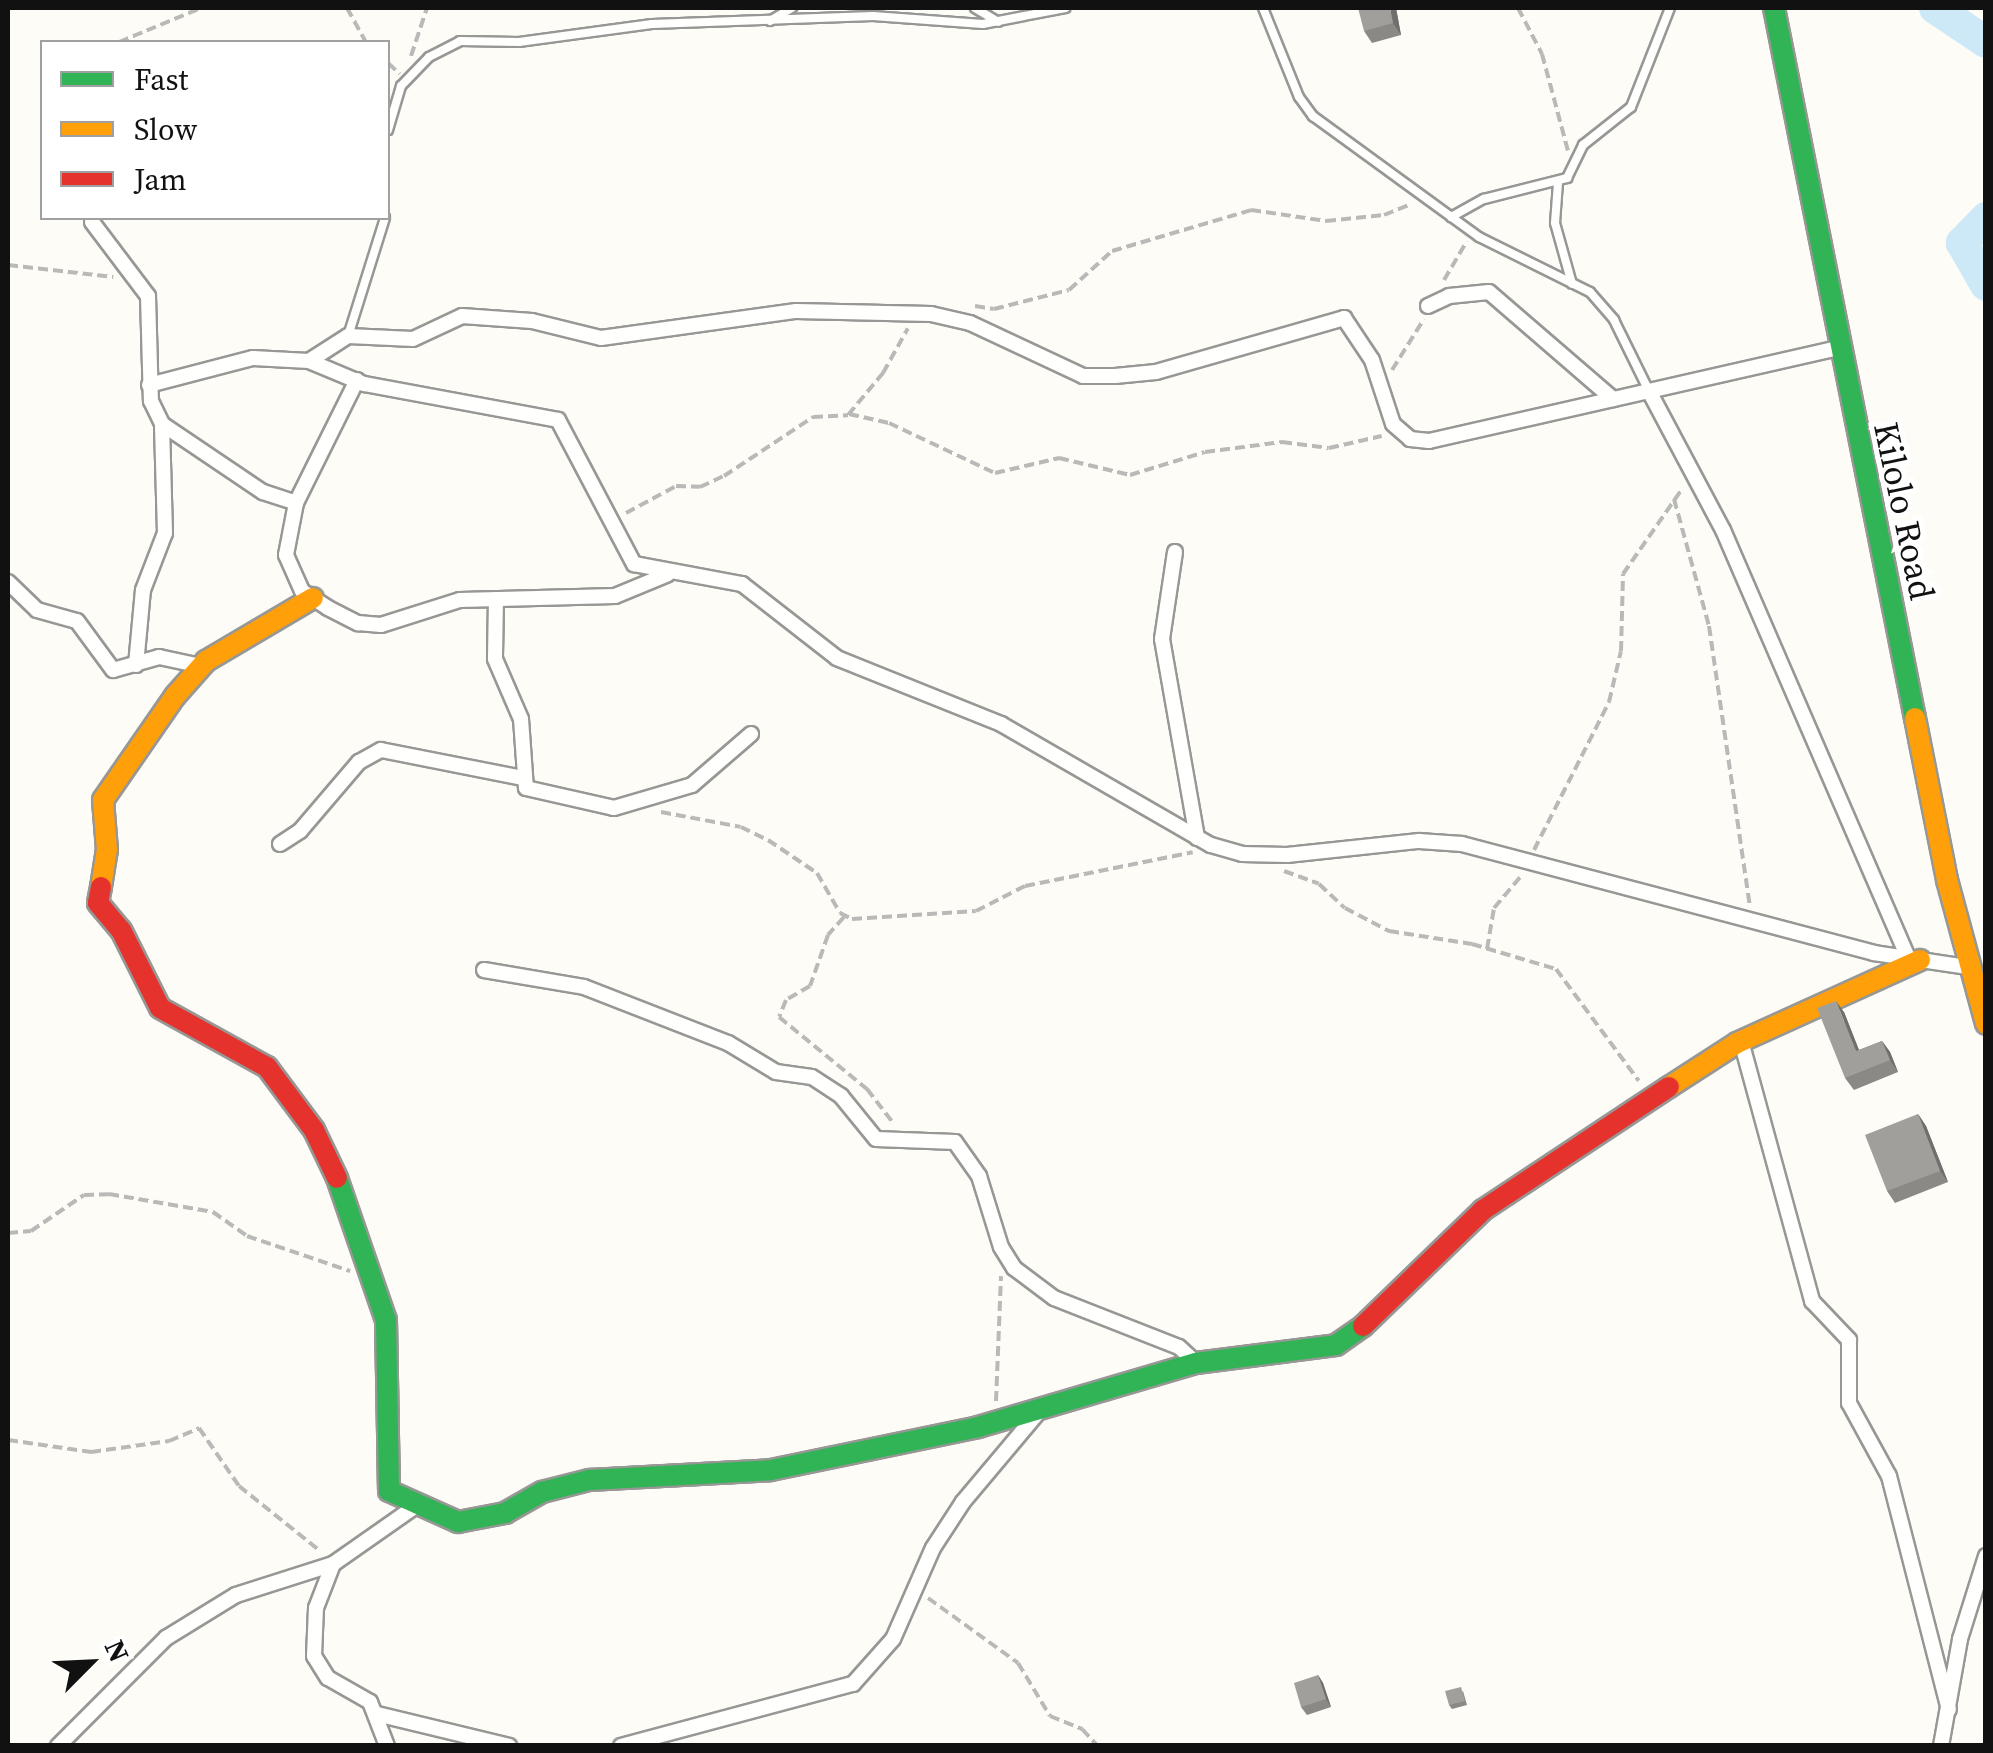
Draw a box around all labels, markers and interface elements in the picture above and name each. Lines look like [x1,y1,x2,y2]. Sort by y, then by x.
legend [40,40,390,220]
text: Fast [134,59,188,100]
text: Slow [134,109,197,150]
text: Jam [134,159,187,200]
street label: Kilolo Road [1865,419,1943,603]
north arrow [40,1613,140,1713]
text: N [96,1634,139,1668]

